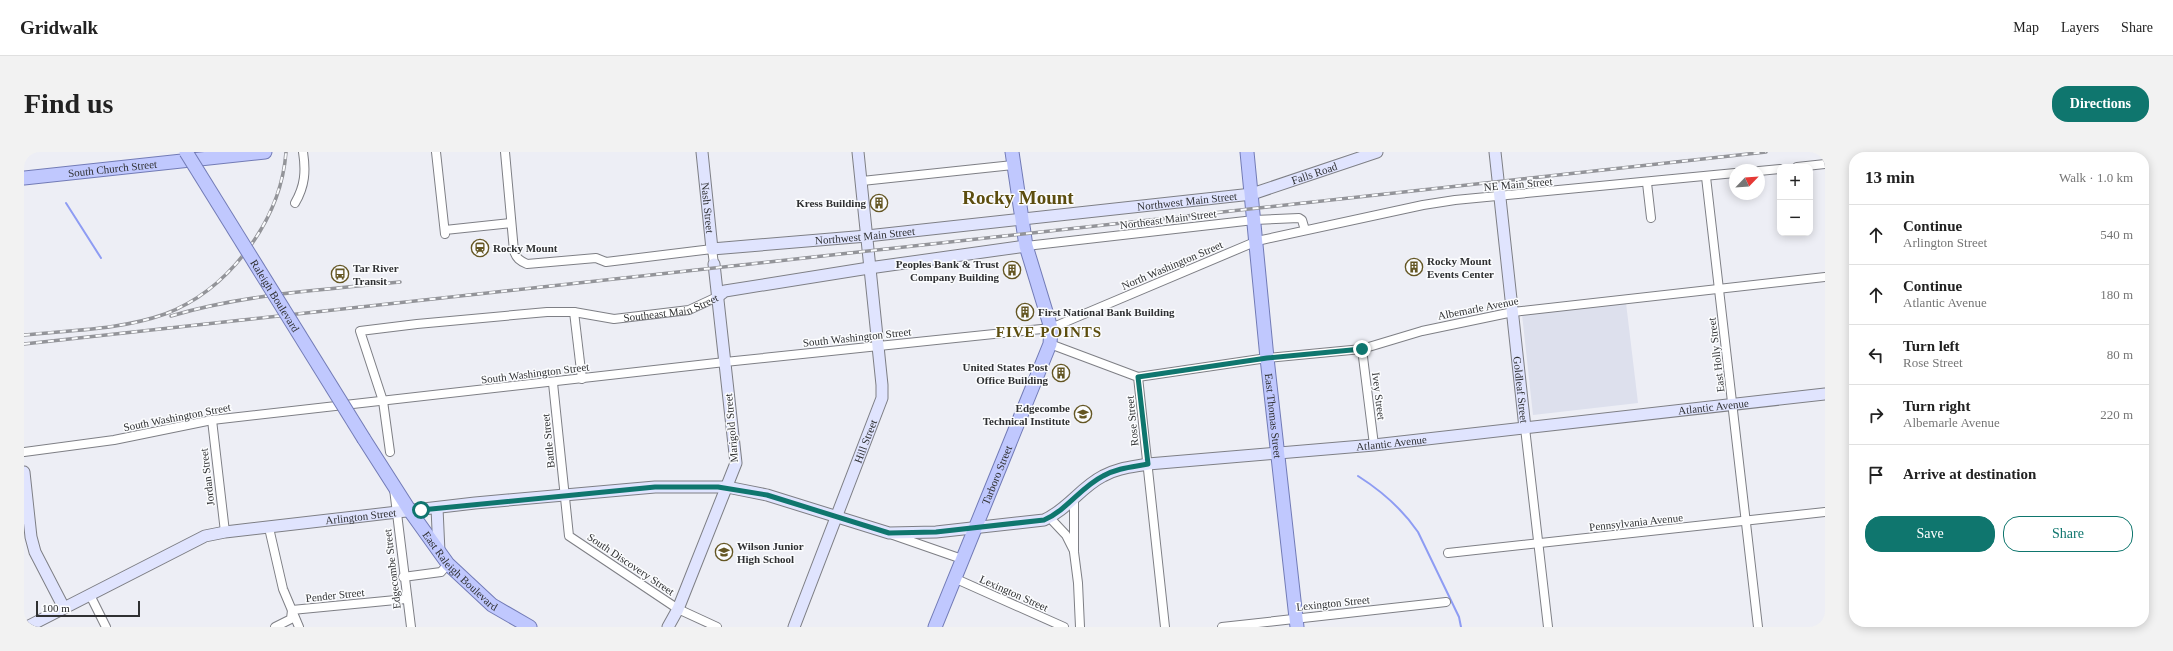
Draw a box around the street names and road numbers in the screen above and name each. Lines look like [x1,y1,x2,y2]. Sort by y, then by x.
street label: South Church Street [67,158,158,179]
street label: Falls Road [1290,160,1339,186]
street label: NE Main Street [1483,175,1553,193]
street label: Nash Street [699,182,716,234]
street label: Northwest Main Street [1137,190,1238,212]
street label: Northeast Main Street [1119,207,1217,231]
street label: Northwest Main Street [814,225,915,246]
street label: North Washington Street [1120,238,1224,292]
street label: Raleigh Boulevard [248,257,302,334]
street label: Southeast Main Street [623,291,720,324]
street label: Albemarle Avenue [1437,294,1519,322]
street label: East Holly Street [1705,317,1727,393]
street label: South Washington Street [802,325,912,349]
street label: Goldleaf Street [1511,356,1530,424]
street label: South Washington Street [480,360,590,386]
street label: Ivey Street [1370,371,1388,421]
street label: East Thomas Street [1263,373,1284,459]
street label: Marigold Street [722,393,740,463]
street label: Rose Street [1123,395,1141,447]
street label: Atlantic Avenue [1677,397,1749,417]
street label: South Washington Street [122,401,232,433]
street label: Battle Street [539,413,557,469]
street label: Hill Street [852,418,879,465]
street label: Atlantic Avenue [1356,433,1428,452]
street label: Tarboro Street [979,444,1014,507]
street label: Jordan Street [198,448,216,506]
street label: Arlington Street [325,506,397,526]
street label: Pennsylvania Avenue [1589,511,1684,533]
street label: Edgecombe Street [381,528,403,610]
street label: East Raleigh Boulevard [420,529,500,613]
street label: South Discovery Street [585,530,677,598]
street label: Lexington Street [978,573,1050,613]
street label: Pender Street [305,586,365,604]
street label: Lexington Street [1296,593,1370,613]

